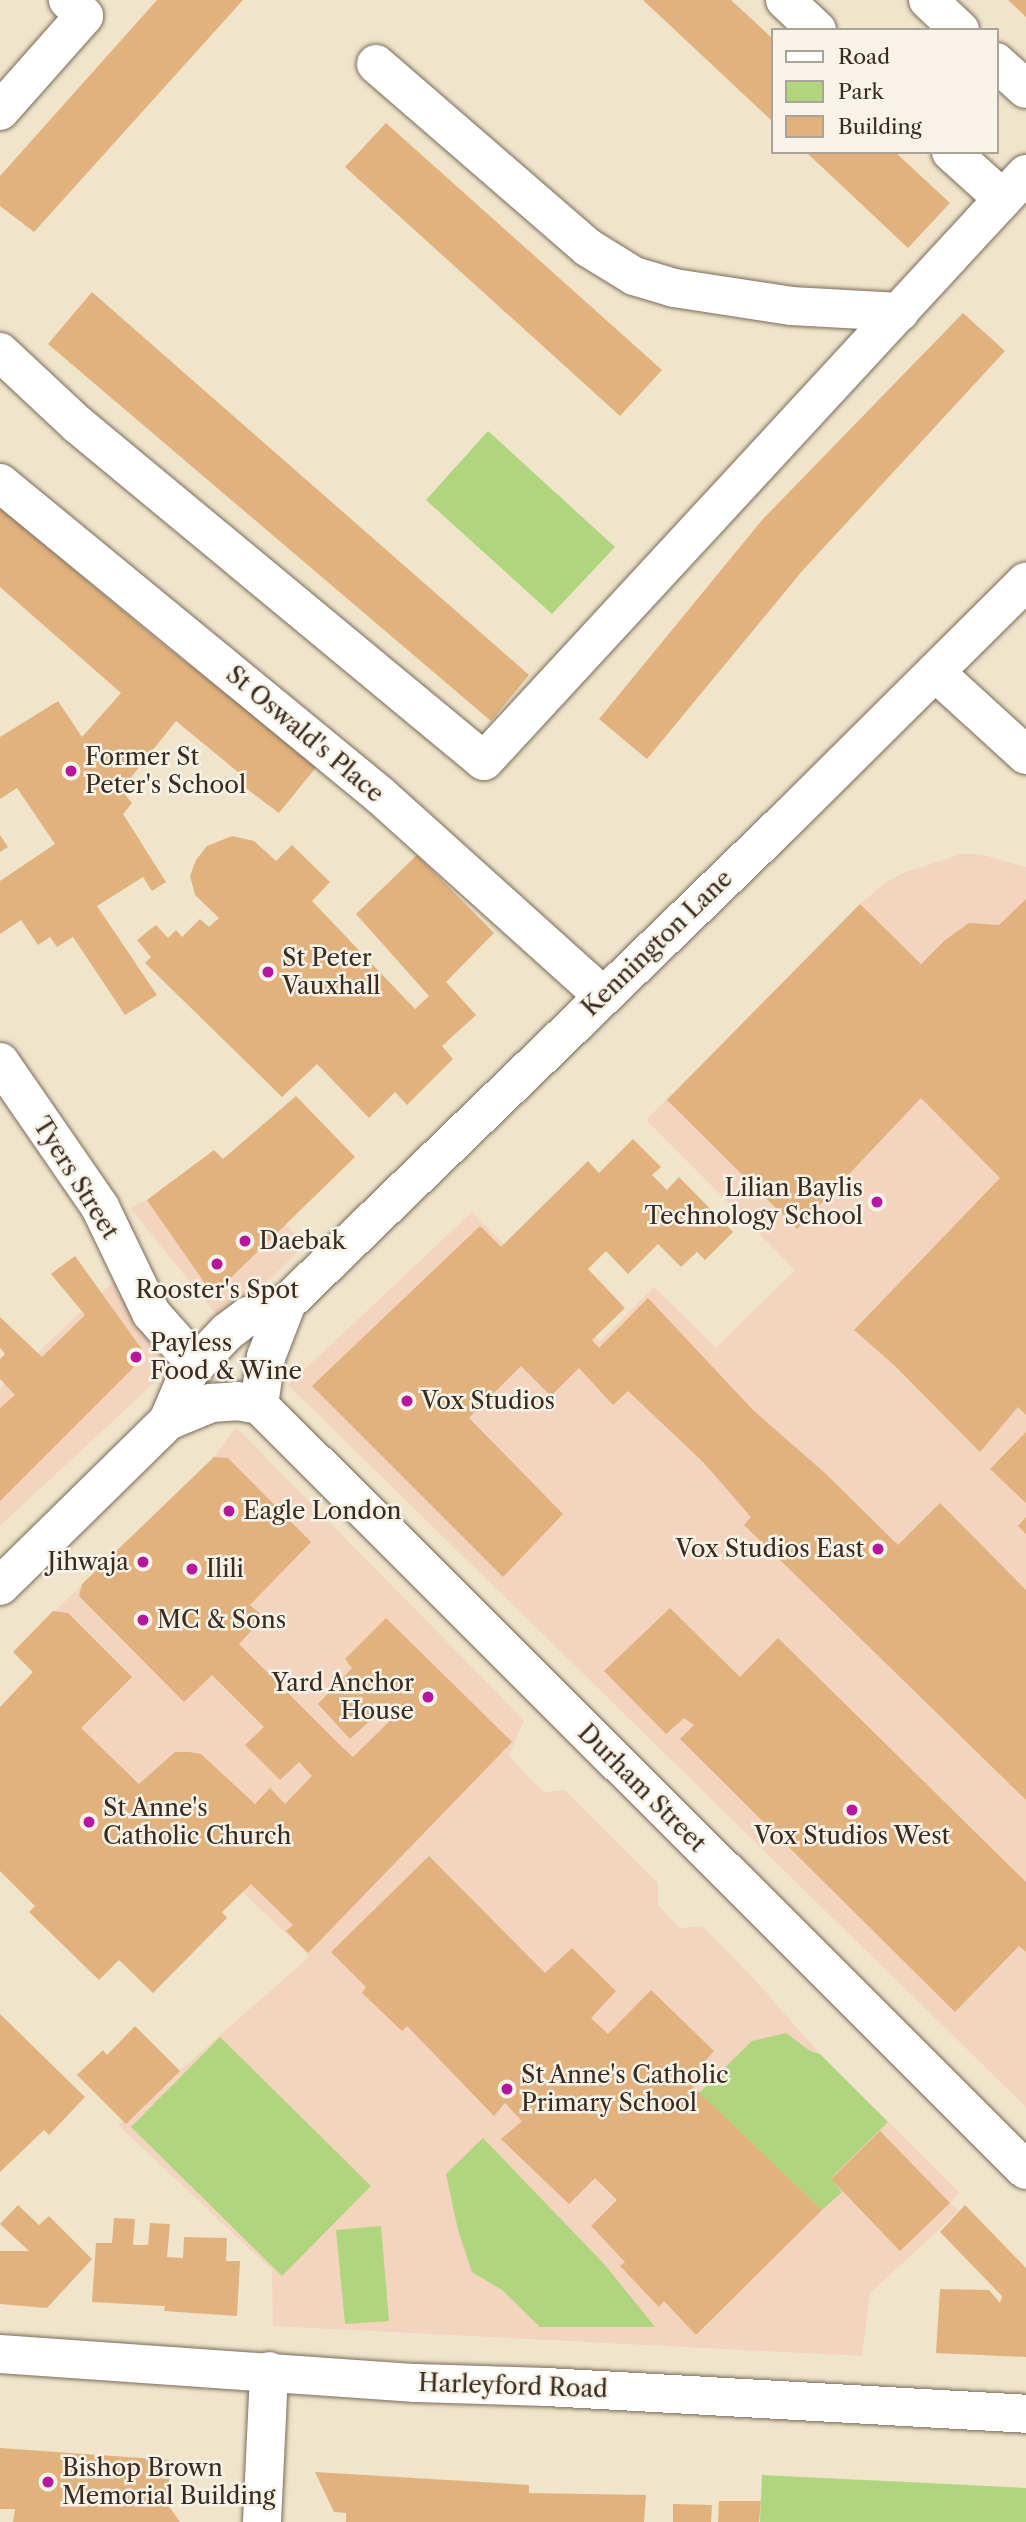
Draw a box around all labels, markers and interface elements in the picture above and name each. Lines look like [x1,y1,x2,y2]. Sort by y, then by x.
legend [771,28,998,154]
text: Road [838,44,890,69]
text: Park [838,79,884,104]
text: Building [838,114,922,139]
street label: St Oswald's Place [220,660,390,808]
place label: Former St Peter's School [85,743,246,799]
marker: Former St Peter's School [63,763,79,779]
street label: Kennington Lane [576,864,738,1022]
place label: St Peter Vauxhall [282,944,380,1000]
marker: St Peter Vauxhall [260,964,276,980]
street label: Tyers Street [27,1112,125,1244]
place label: Lilian Baylis Technology School [644,1174,863,1230]
marker: Lilian Baylis Technology School [869,1194,885,1210]
place label: Daebak [259,1227,346,1255]
marker: Daebak [237,1233,253,1249]
marker: Rooster's Spot [209,1256,225,1272]
place label: Rooster's Spot [135,1276,299,1304]
place label: Payless Food & Wine [150,1329,303,1385]
marker: Payless Food & Wine [128,1349,144,1365]
place label: Vox Studios [421,1387,555,1415]
marker: Vox Studios [399,1393,415,1409]
place label: Eagle London [243,1497,402,1525]
marker: Eagle London [221,1503,237,1519]
place label: Vox Studios East [675,1535,864,1563]
marker: Vox Studios East [870,1541,886,1557]
place label: Jihwaja [47,1548,129,1576]
marker: Jihwaja [135,1554,151,1570]
place label: Ilili [206,1555,244,1583]
marker: Ilili [184,1561,200,1577]
place label: MC & Sons [157,1606,286,1634]
marker: MC & Sons [135,1612,151,1628]
place label: Yard Anchor House [271,1669,414,1725]
marker: Yard Anchor House [420,1689,436,1705]
street label: Durham Street [572,1718,712,1858]
place label: St Anne's Catholic Church [103,1794,292,1850]
marker: Vox Studios West [844,1802,860,1818]
marker: St Anne's Catholic Church [81,1814,97,1830]
place label: Vox Studios West [753,1822,951,1850]
place label: St Anne's Catholic Primary School [521,2061,730,2117]
marker: St Anne's Catholic Primary School [499,2081,515,2097]
street label: Harleyford Road [418,2368,608,2404]
place label: Bishop Brown Memorial Building [62,2454,275,2510]
marker: Bishop Brown Memorial Building [40,2474,56,2490]

